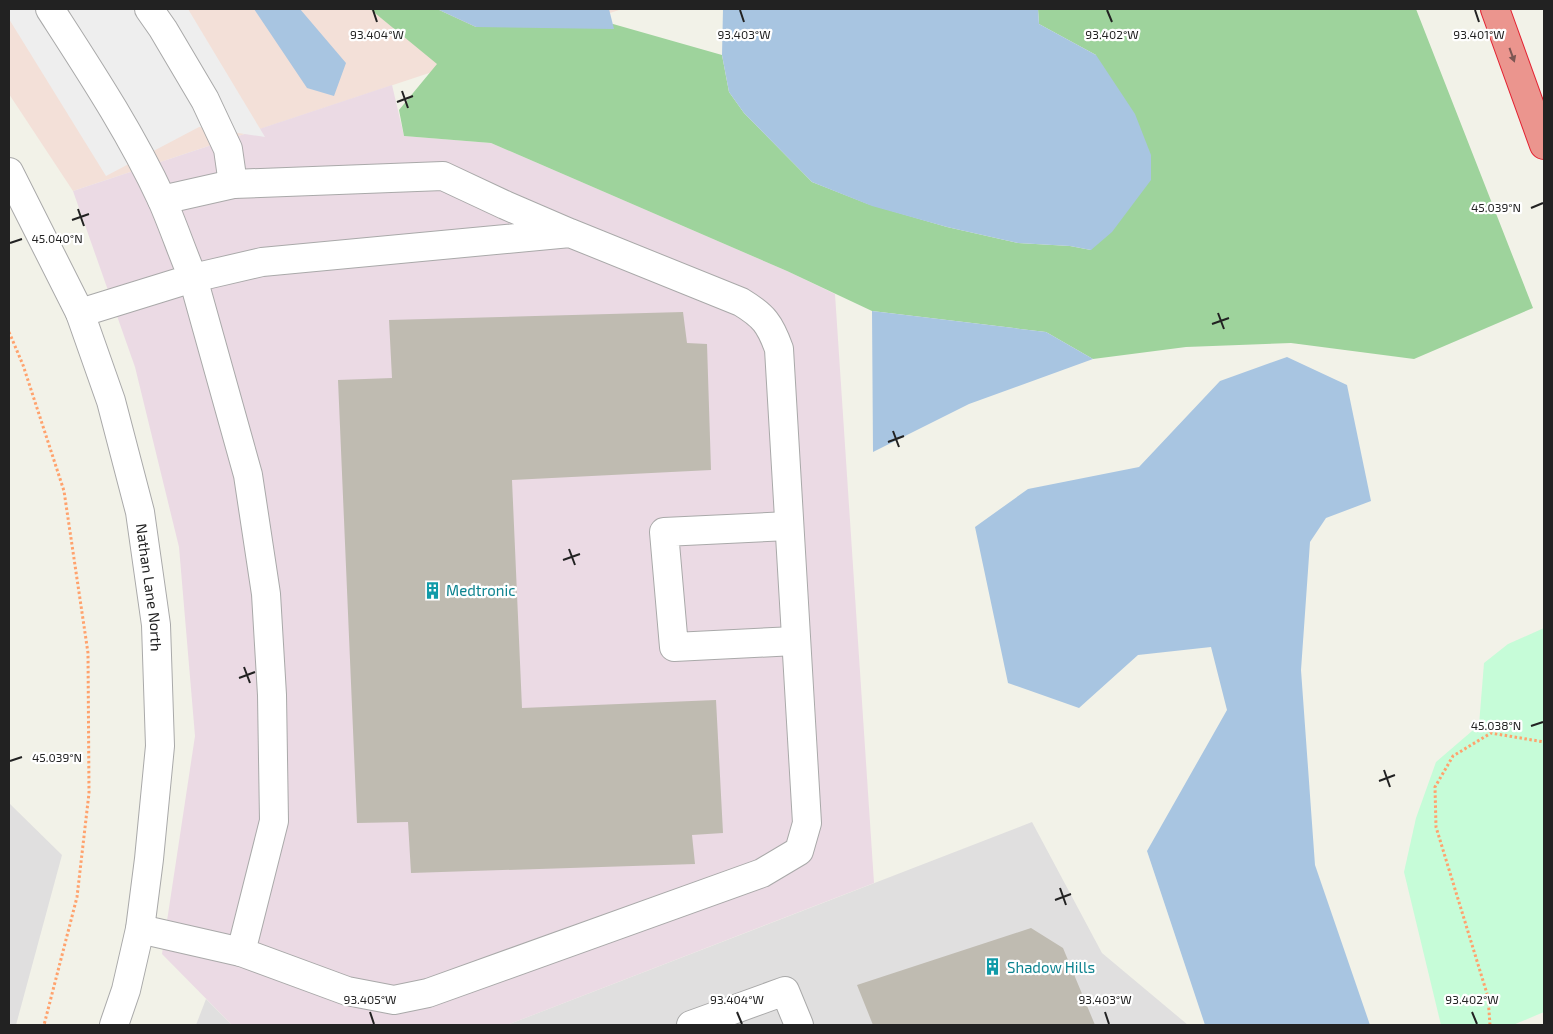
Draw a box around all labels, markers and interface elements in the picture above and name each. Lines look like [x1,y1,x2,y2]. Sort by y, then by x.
text: 93.404°W [350,27,404,41]
text: 93.403°W [717,27,771,41]
text: 93.402°W [1085,27,1139,41]
text: 93.401°W [1453,27,1505,41]
one-way arrow [1509,47,1516,62]
text: 45.039°N [1471,200,1521,214]
text: 45.040°N [31,231,83,245]
street label: Nathan Lane North [133,522,166,652]
building icon: Medtronic [422,580,442,600]
place label: Medtronic [446,581,516,599]
text: 45.038°N [1471,718,1521,732]
text: 45.039°N [32,750,82,764]
building icon: Shadow Hills [983,957,1003,977]
place label: Shadow Hills [1007,958,1095,976]
text: 93.405°W [344,992,396,1006]
text: 93.404°W [710,992,764,1006]
text: 93.403°W [1078,992,1132,1006]
text: 93.402°W [1445,992,1499,1006]

